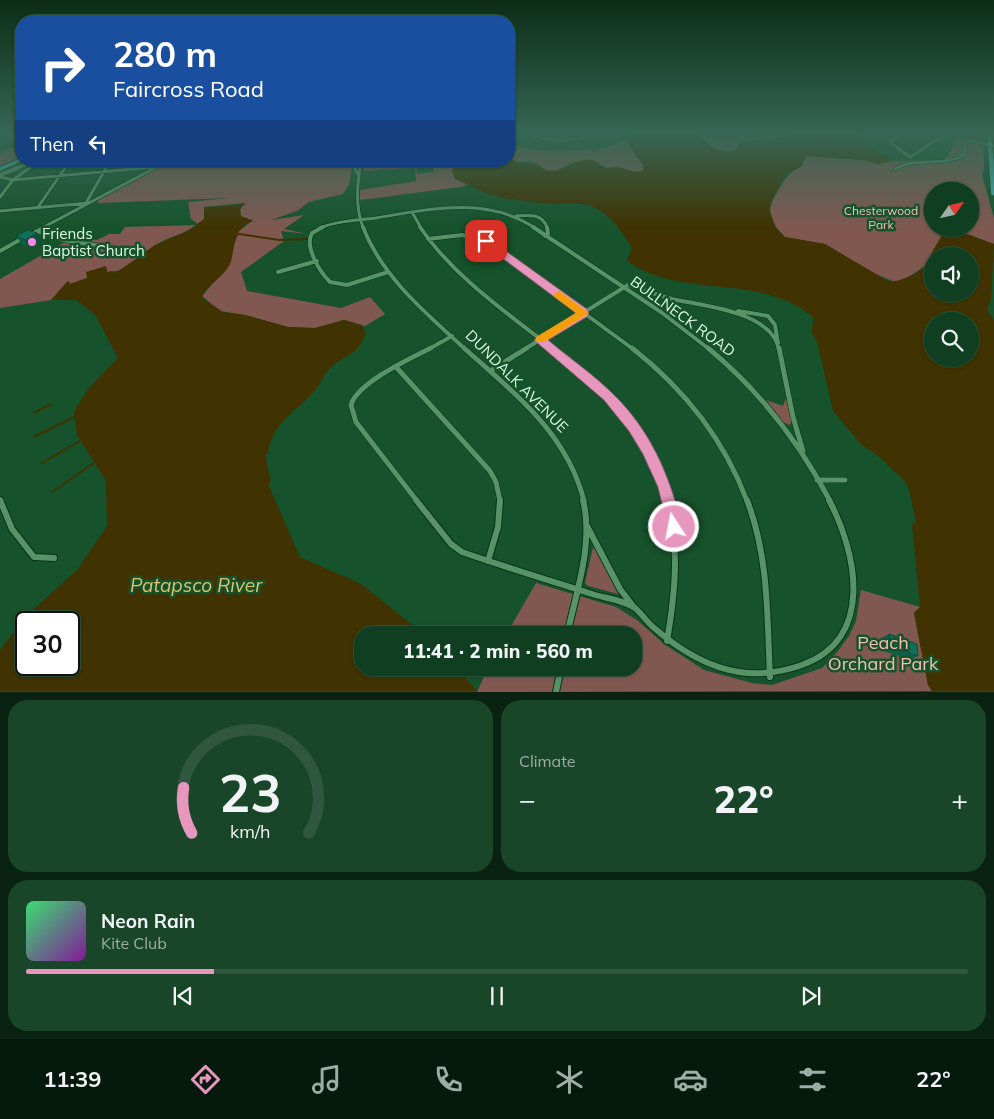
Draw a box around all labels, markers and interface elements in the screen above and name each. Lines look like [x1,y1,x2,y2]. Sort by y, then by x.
text: 280 m [113,32,217,76]
icon: right [30,35,95,100]
text: Faircross Road [113,75,264,103]
icon: left [84,130,112,158]
text: Then [30,132,74,156]
north arrow [924,182,979,238]
map controls [924,182,979,367]
park label: Chesterwood Park [844,203,918,232]
pin [465,220,507,262]
place label: Friends Baptist Church [42,224,145,260]
icon: arrive [472,227,500,255]
marker: Friends Baptist Church [26,236,38,248]
button: sound [924,247,979,302]
street label: BULLNECK ROAD [627,272,739,360]
button: search [924,312,979,367]
street label: DUNDALK AVENUE [462,326,572,436]
position arrow [647,500,699,552]
water label: Patapsco River [130,573,263,597]
speed limit sign: 30 [15,611,80,676]
park label: Peach Orchard Park [828,631,939,675]
text: 11:41 · 2 min · 560 m [403,639,593,663]
text: Climate [519,751,575,771]
text: 23 [219,760,282,825]
text: 22° [713,775,774,823]
text: − [519,782,536,817]
text: + [951,782,968,817]
text: km/h [230,820,271,842]
text: Neon Rain [101,909,195,933]
text: Kite Club [101,933,167,953]
icon: previous [169,982,197,1010]
icon: pause [483,982,511,1010]
icon: next [797,982,825,1010]
icon: directions [188,1062,223,1097]
icon: music [309,1062,344,1097]
icon: phone [431,1062,466,1097]
icon: climate [552,1062,587,1097]
icon: car [673,1062,708,1097]
icon: filters [795,1062,830,1097]
text: 11:39 [43,1065,101,1093]
text: 22° [916,1065,951,1093]

